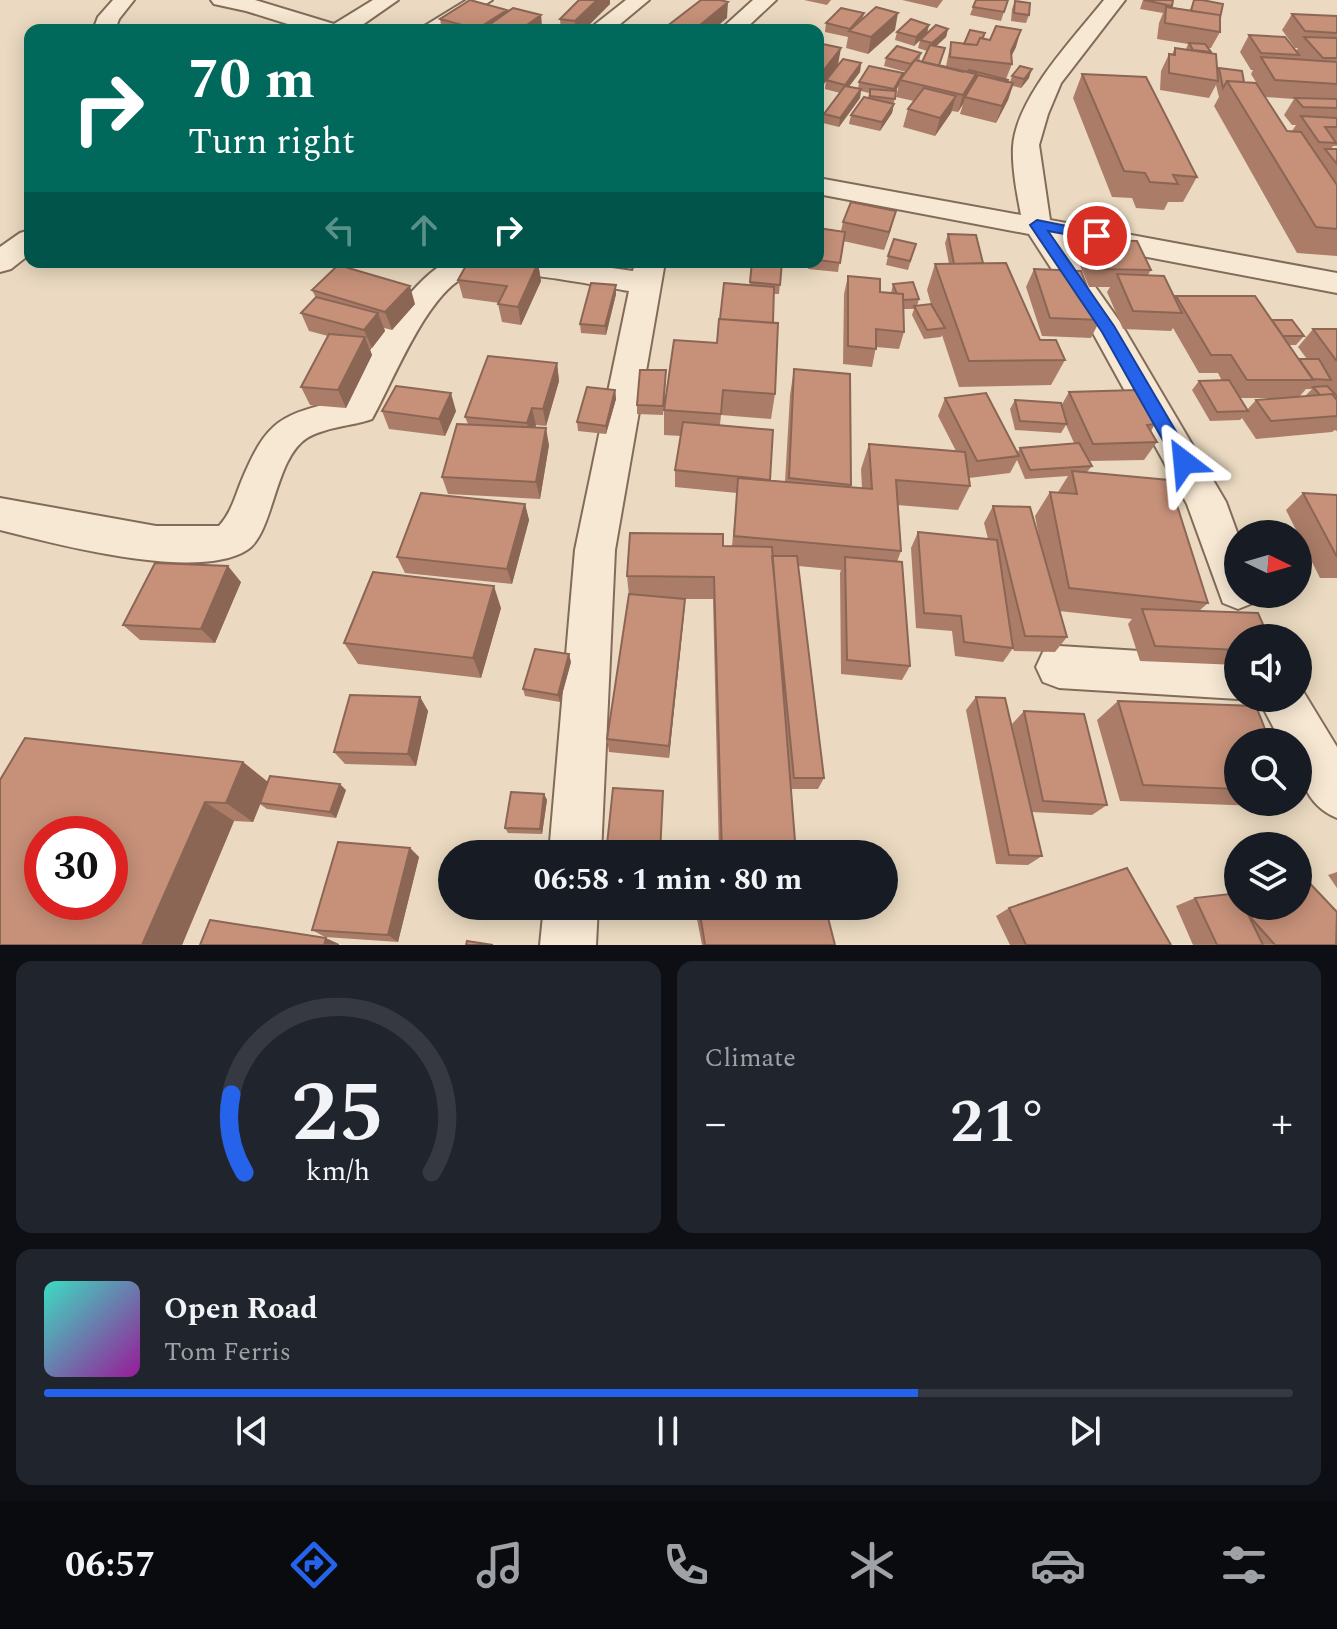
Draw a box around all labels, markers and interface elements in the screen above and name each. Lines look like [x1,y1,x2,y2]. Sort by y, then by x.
text: 70 m [188,38,315,123]
icon: right [56,56,160,160]
text: Turn right [188,115,355,170]
pin [1063,202,1131,270]
icon: left [318,208,362,252]
icon: ahead [402,208,446,252]
icon: right [486,208,530,252]
icon: arrive [1075,214,1119,258]
position arrow [1142,420,1226,504]
north arrow [1224,520,1312,608]
map controls [1224,520,1312,920]
button: sound [1224,624,1312,712]
button: search [1224,728,1312,816]
speed limit sign: 30 [24,816,128,920]
button: layers [1224,832,1312,920]
text: 06:58 · 1 min · 80 m [534,857,802,903]
text: Climate [705,1038,796,1078]
text: 25 [292,1051,385,1178]
text: 21° [950,1077,1047,1169]
text: − [705,1090,727,1157]
text: + [1271,1090,1293,1157]
text: km/h [306,1150,370,1193]
text: Open Road [164,1286,318,1332]
text: Tom Ferris [164,1332,291,1372]
icon: previous [230,1409,274,1453]
icon: pause [646,1409,690,1453]
icon: next [1063,1409,1107,1453]
icon: directions [286,1537,342,1593]
icon: music [472,1537,528,1593]
icon: phone [658,1537,714,1593]
icon: climate [844,1537,900,1593]
icon: car [1030,1537,1086,1593]
icon: filters [1216,1537,1272,1593]
text: 06:57 [65,1538,155,1593]

